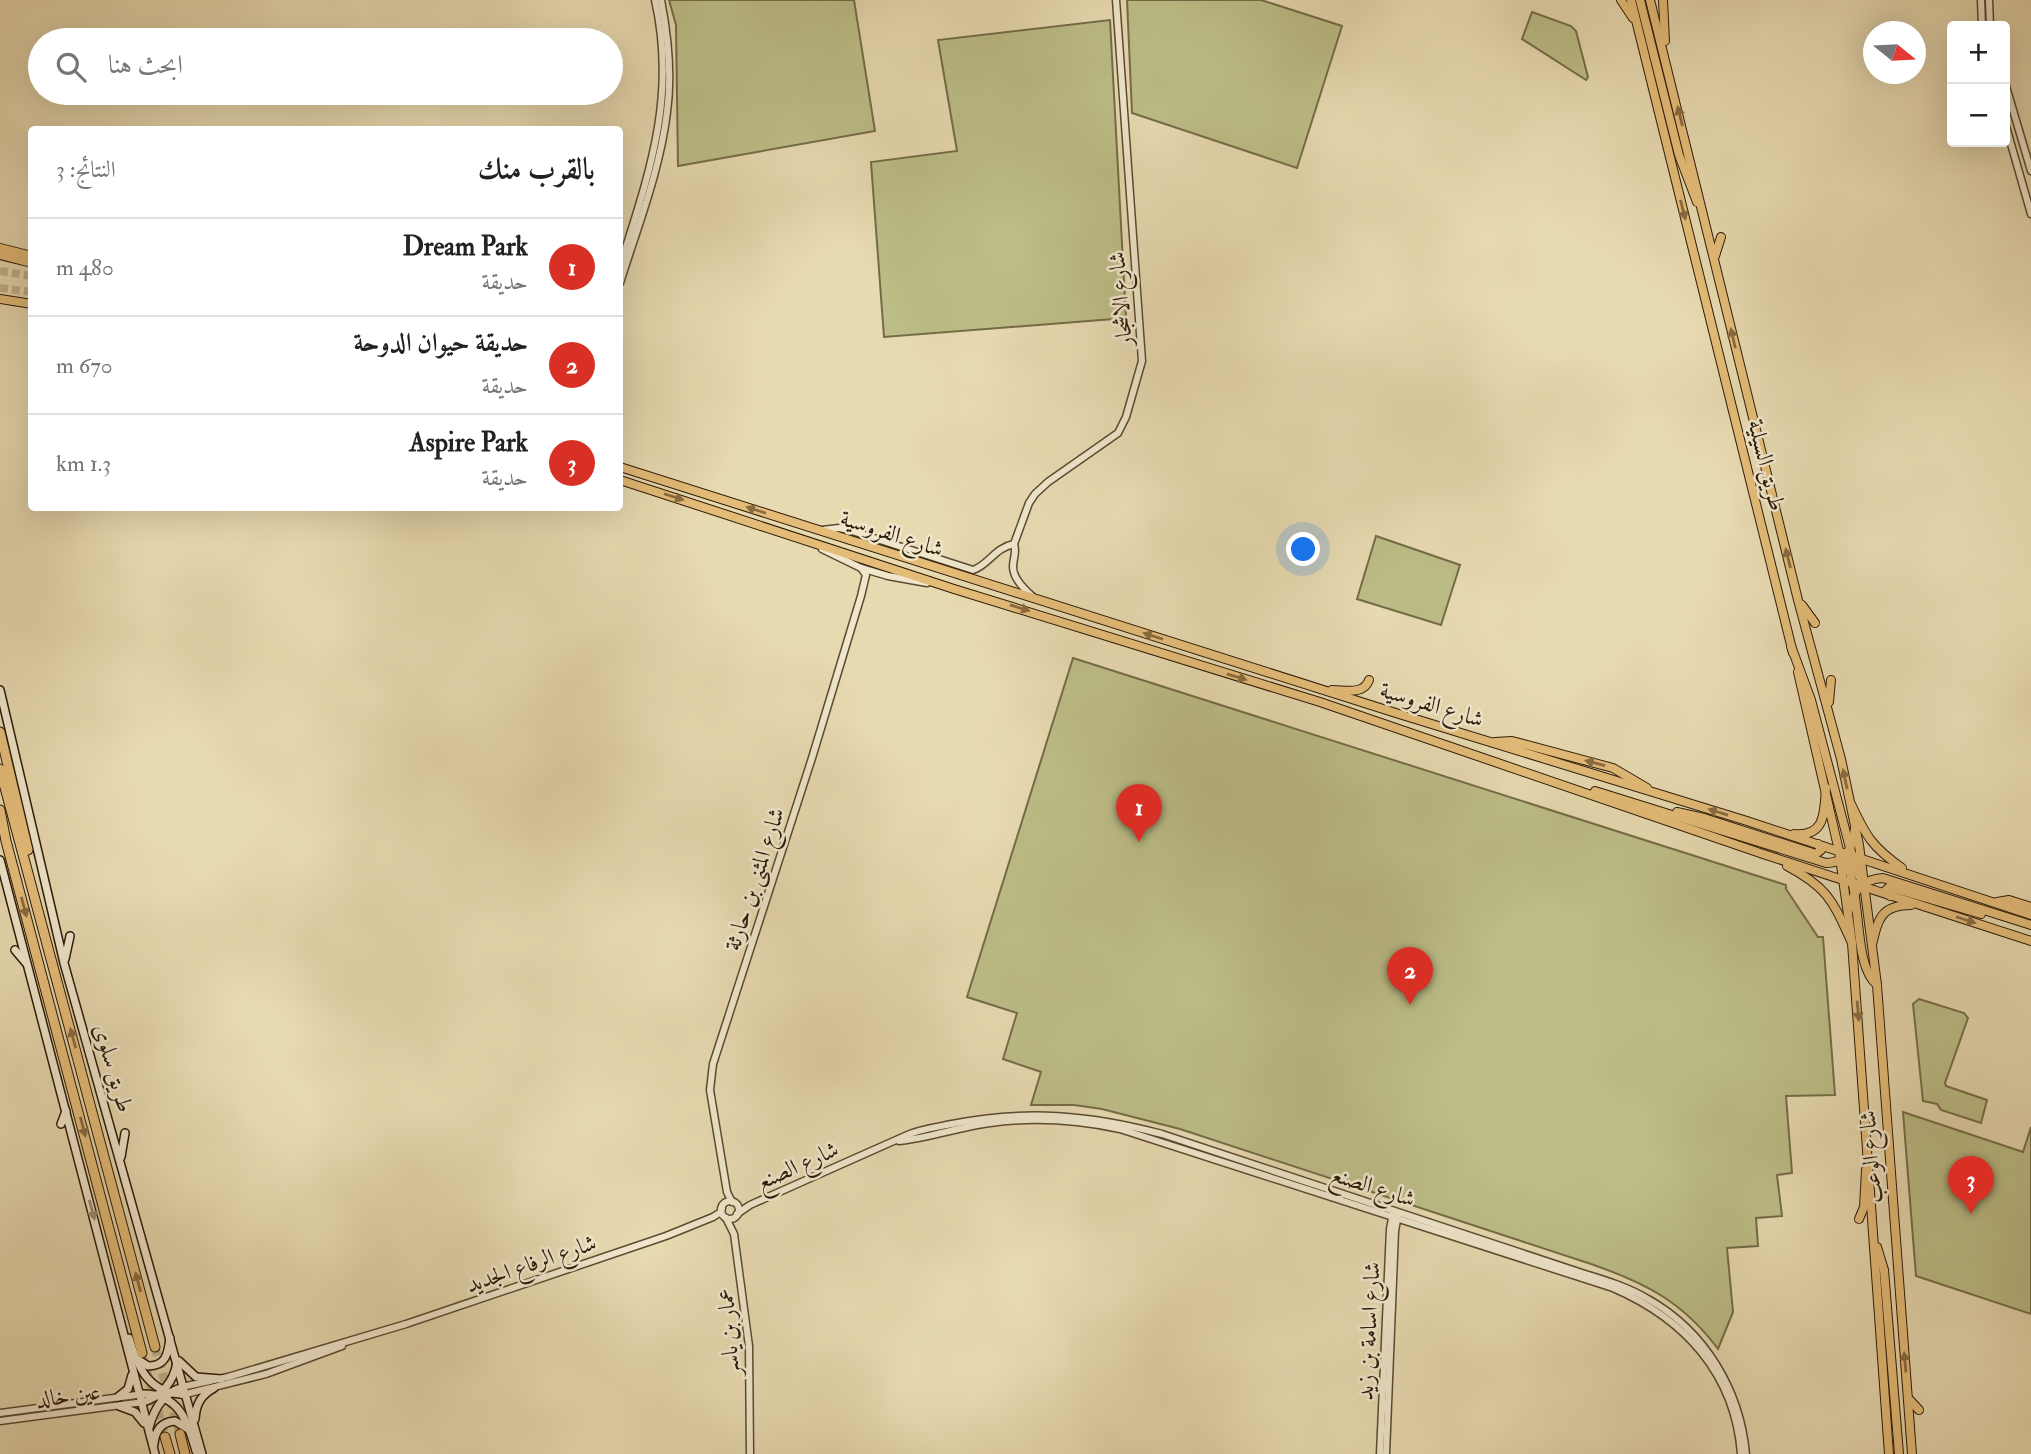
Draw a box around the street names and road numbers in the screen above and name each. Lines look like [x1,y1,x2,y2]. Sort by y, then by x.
street label: شارع الاشجار [1102,250,1144,350]
street label: طريق السيلية [1741,416,1792,514]
street label: شارع الفروسية [835,503,947,569]
street label: شارع الفروسية [1375,675,1487,739]
street label: شارع المثنى بن حارثة [718,804,796,956]
street label: طريق سلوى [87,1021,140,1116]
street label: شارع الوعب [1853,1109,1893,1204]
street label: شارع الصنع [751,1134,845,1202]
street label: شارع الصنع [1325,1159,1419,1219]
street label: شارع الرفاع الجديد [462,1228,602,1304]
street label: شارع اسامة بن زيد [1350,1261,1392,1401]
street label: عمار بن ياسر [711,1287,747,1379]
street label: عين خالد [34,1377,102,1414]

